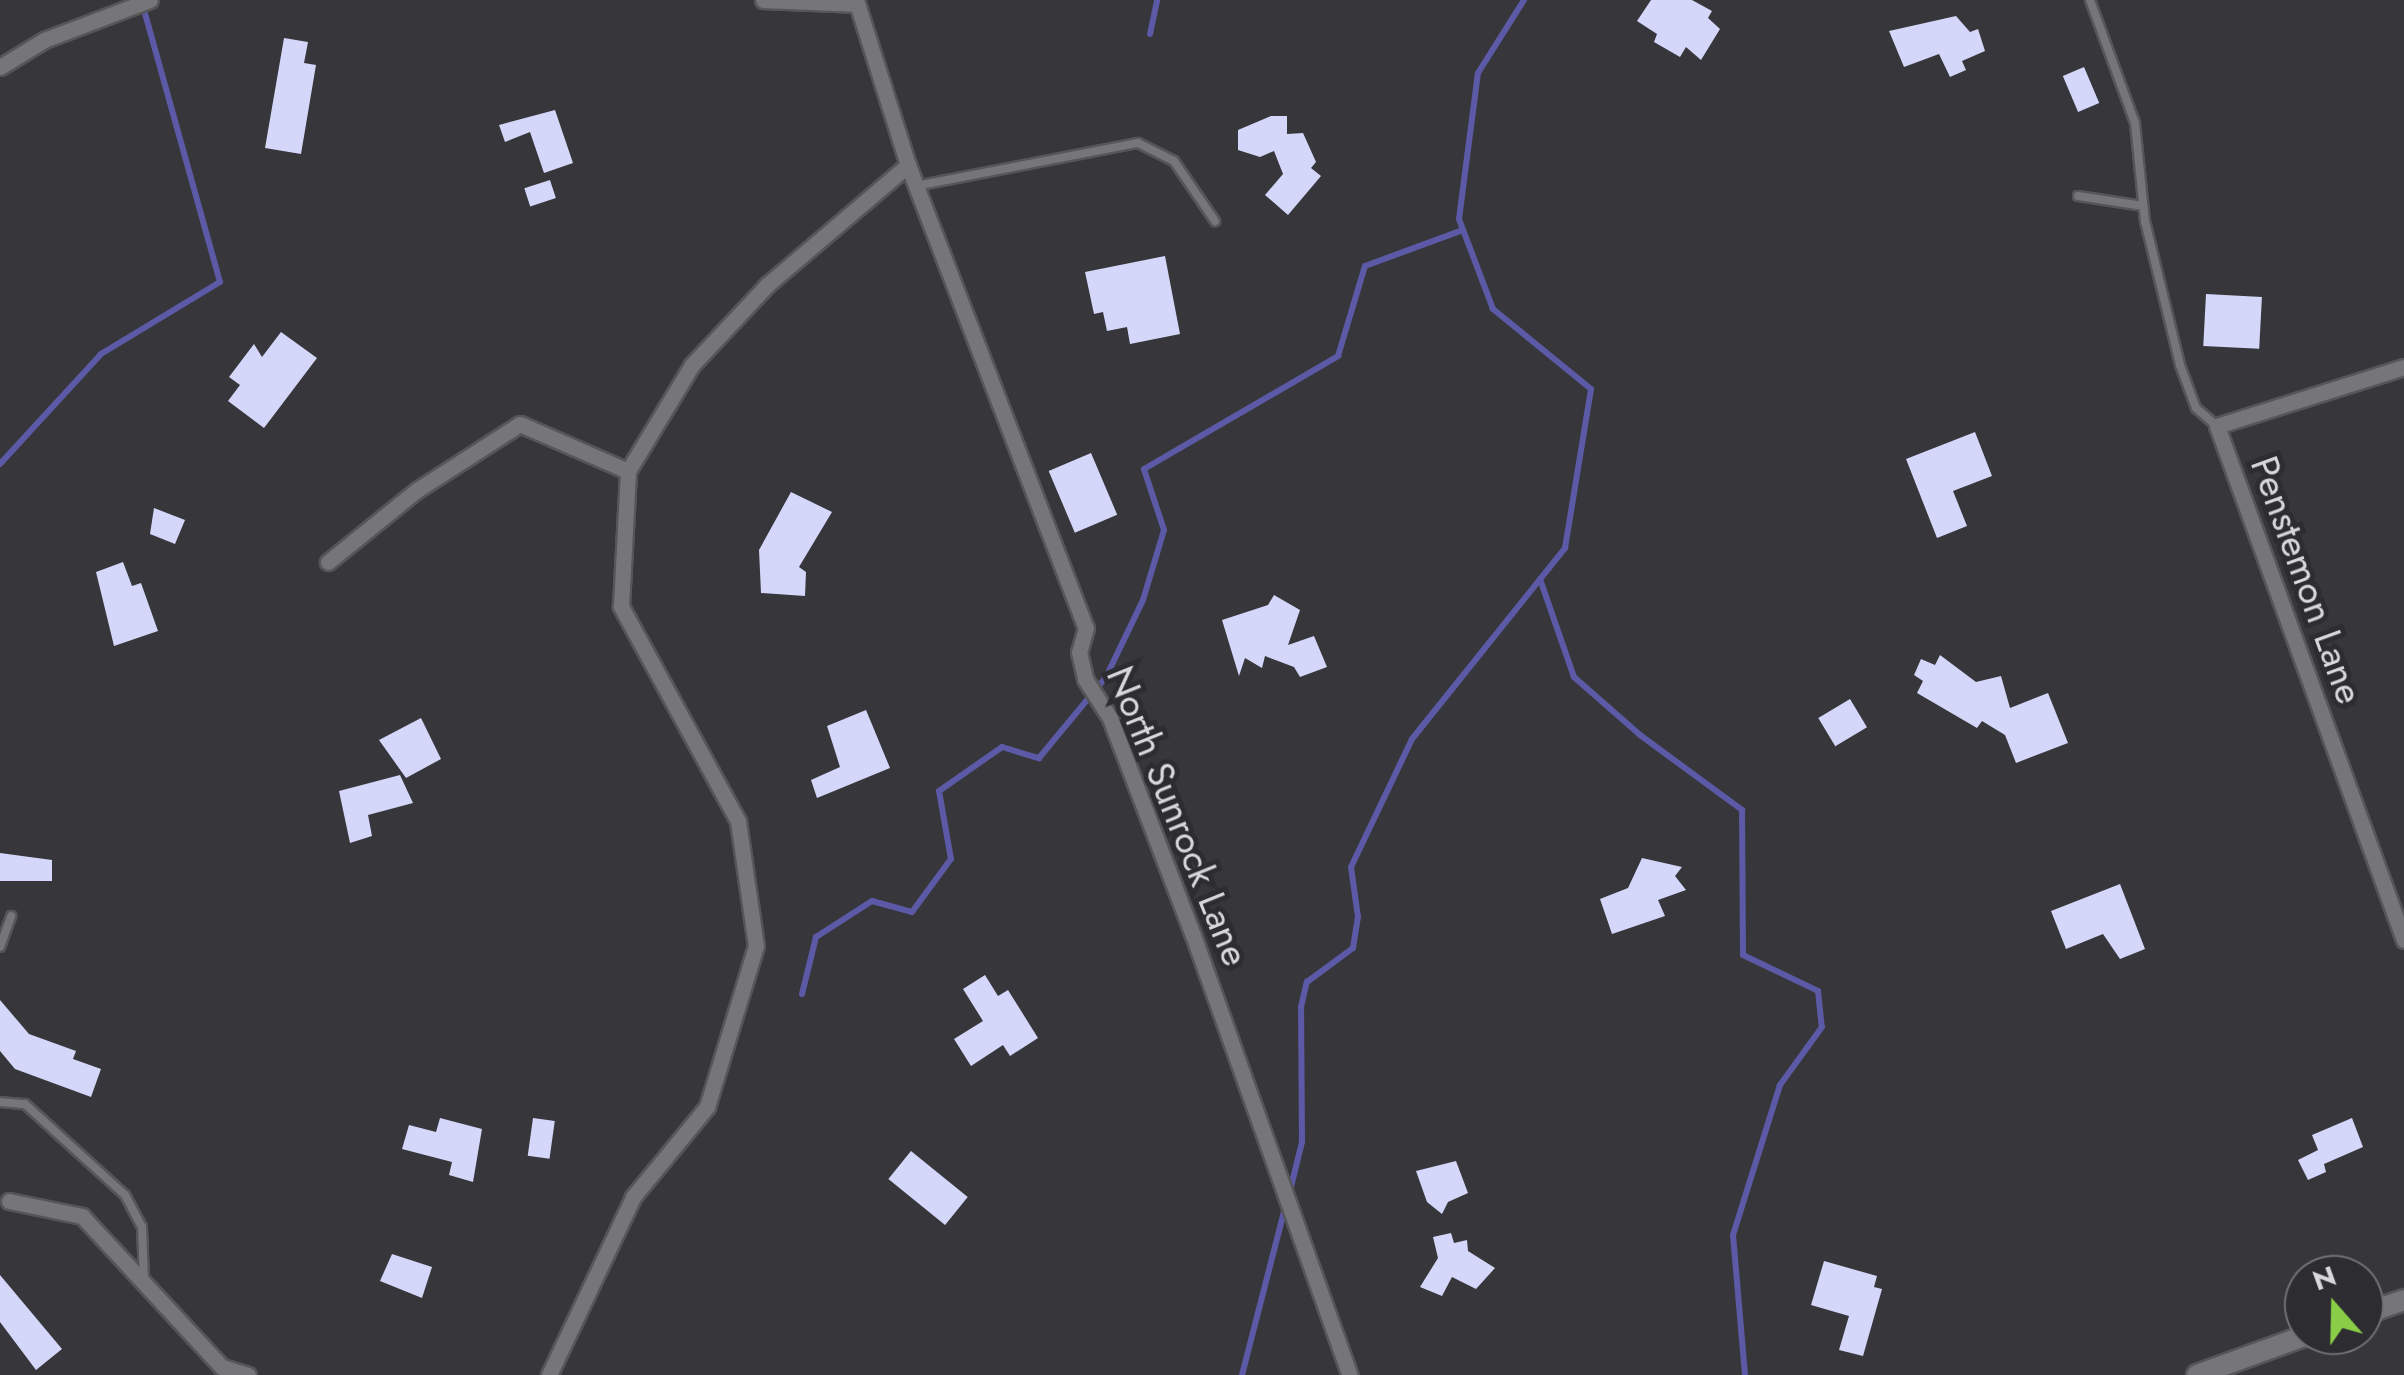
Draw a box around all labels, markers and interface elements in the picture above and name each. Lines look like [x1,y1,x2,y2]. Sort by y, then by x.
street label: Penstemon Lane [2241,450,2373,710]
street label: North Sunrock Lane [1097,660,1259,972]
north arrow [2284,1255,2384,1355]
text: N [2307,1255,2342,1301]

